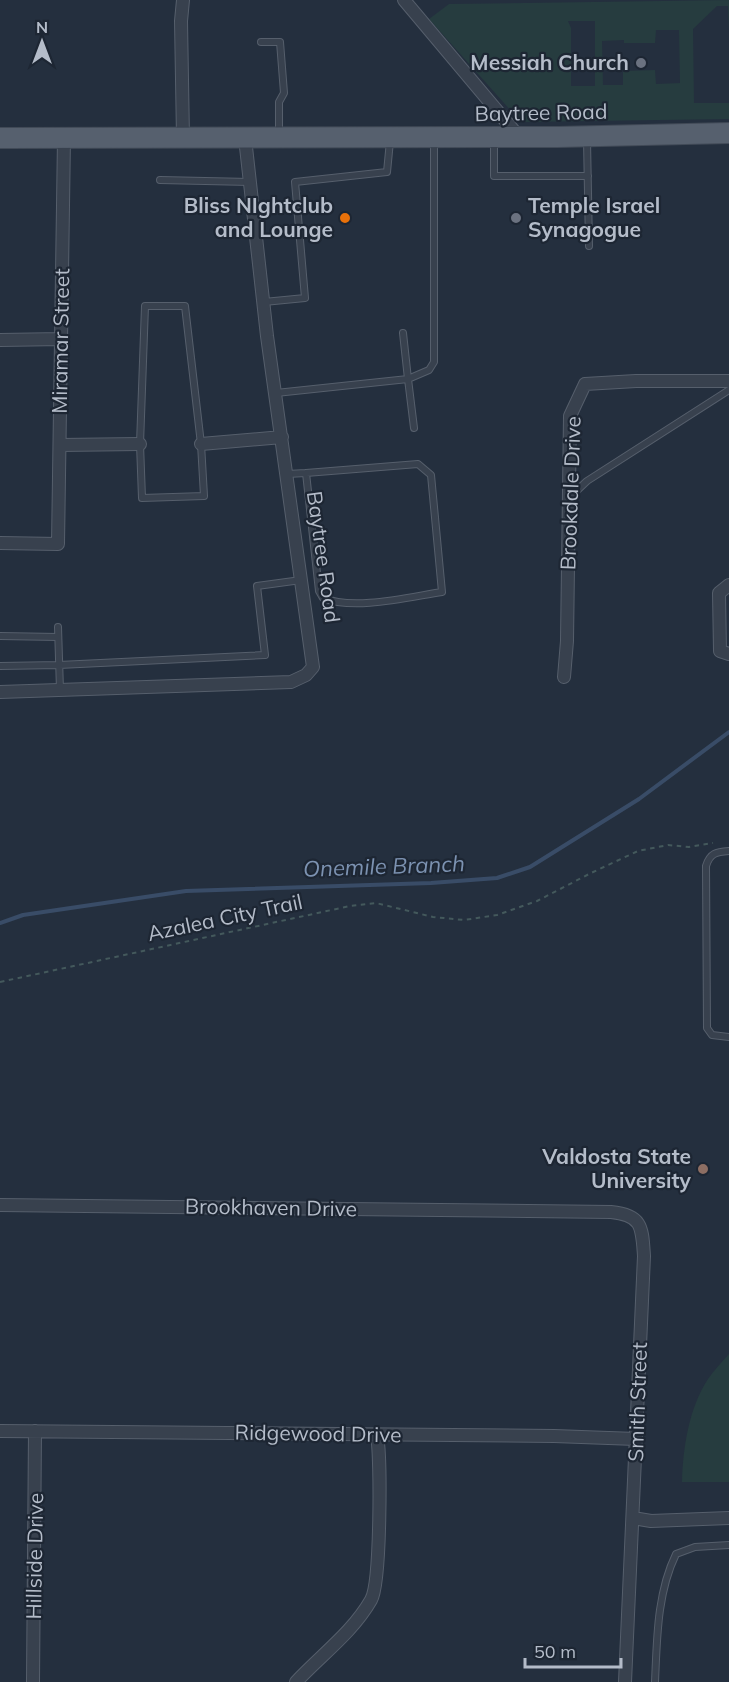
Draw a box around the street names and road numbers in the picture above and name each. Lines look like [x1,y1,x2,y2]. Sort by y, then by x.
street label: Baytree Road [474,98,608,126]
street label: Miramar Street [46,268,74,414]
street label: Brookdale Drive [554,415,586,570]
street label: Baytree Road [302,489,346,624]
street label: Azalea City Trail [145,888,305,946]
street label: Brookhaven Drive [185,1192,357,1222]
street label: Smith Street [622,1342,652,1462]
street label: Ridgewood Drive [234,1419,402,1447]
street label: Hillside Drive [20,1492,48,1620]

